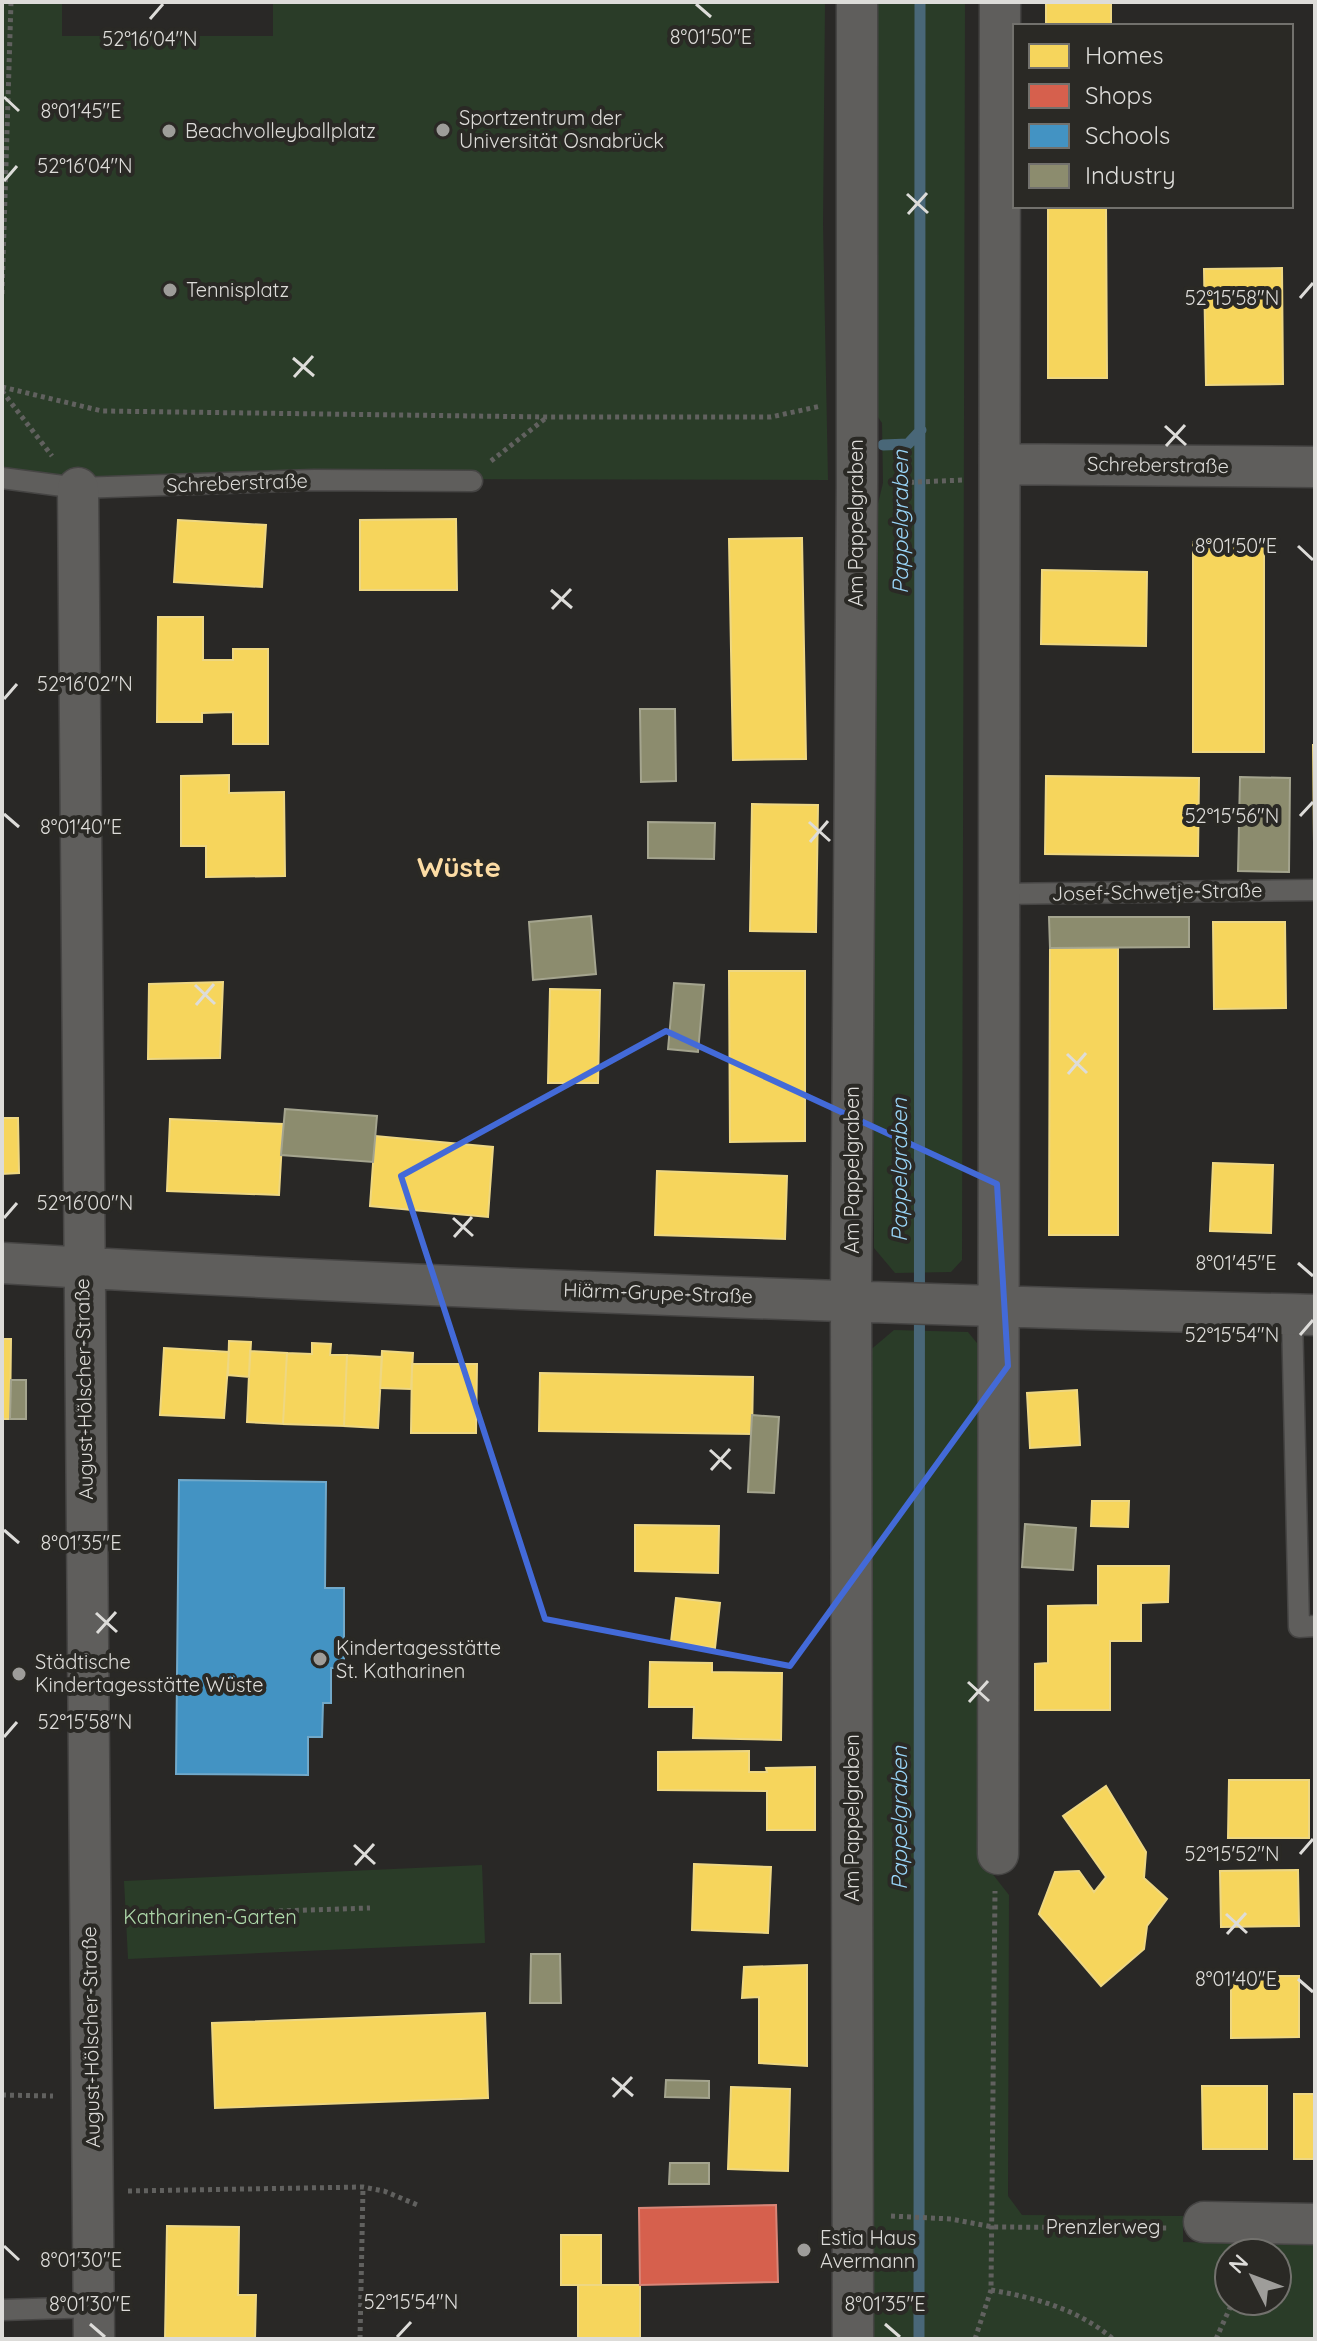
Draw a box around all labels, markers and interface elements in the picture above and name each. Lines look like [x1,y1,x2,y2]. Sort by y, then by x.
text: 8°01'50"E [670,24,752,49]
legend [1013,24,1293,208]
text: 52°16'04"N [102,26,198,51]
text: Homes [1085,40,1163,70]
text: Shops [1085,80,1152,110]
text: 8°01'45"E [40,98,122,123]
place label: Sportzentrum der Universität Osnabrück [459,105,664,153]
place label: Beachvolleyballplatz [185,118,376,143]
text: Schools [1085,120,1170,150]
marker: Sportzentrum der Universität Osnabrück [434,121,452,139]
marker: Beachvolleyballplatz [160,122,178,140]
text: 52°16'04"N [37,153,133,178]
text: Industry [1085,160,1176,190]
place label: Tennisplatz [186,277,289,302]
marker: Tennisplatz [161,281,179,299]
text: 52°15'58"N [1185,285,1279,310]
street label: Am Pappelgraben [843,439,868,607]
water label: Pappelgraben [886,449,914,594]
street label: Schreberstraße [1087,451,1229,478]
street label: Schreberstraße [166,468,308,497]
text: 8°01'50"E [1195,533,1277,558]
text: 52°16'02"N [37,671,133,696]
text: 52°15'56"N [1185,803,1279,828]
text: 8°01'40"E [40,814,122,839]
district label: Wüste [417,849,501,884]
street label: Josef-Schwetje-Straße [1051,877,1263,906]
street label: Am Pappelgraben [839,1086,864,1254]
water label: Pappelgraben [885,1097,913,1242]
text: 52°16'00"N [37,1190,133,1215]
text: 8°01'45"E [1195,1250,1277,1275]
street label: Hiärm-Grupe-Straße [563,1277,753,1308]
street label: August-Hölscher-Straße [69,1278,98,1500]
text: 52°15'54"N [1185,1322,1279,1347]
text: 8°01'35"E [41,1530,122,1555]
place label: Kindertagesstätte St. Katharinen [336,1635,501,1683]
place label: Städtische Kindertagesstätte Wüste [35,1649,263,1697]
marker: Kindertagesstätte St. Katharinen [311,1650,329,1668]
marker: Städtische Kindertagesstätte Wüste [10,1665,28,1683]
text: 52°15'58"N [38,1709,132,1734]
street label: Am Pappelgraben [839,1734,864,1902]
water label: Pappelgraben [885,1745,913,1890]
text: 52°15'52"N [1185,1841,1279,1866]
park label: Katharinen-Garten [123,1904,297,1929]
street label: August-Hölscher-Straße [76,1926,105,2148]
text: 8°01'40"E [1195,1966,1277,1991]
street label: Prenzlerweg [1046,2214,1160,2239]
place label: Estia Haus Avermann [820,2225,916,2273]
north arrow [1213,2237,1293,2317]
marker: Estia Haus Avermann [795,2241,813,2259]
text: 8°01'30"E [40,2247,122,2272]
text: N [1222,2248,1254,2279]
text: 52°15'54"N [364,2289,458,2314]
text: 8°01'30"E [49,2291,131,2316]
text: 8°01'35"E [845,2291,926,2316]

